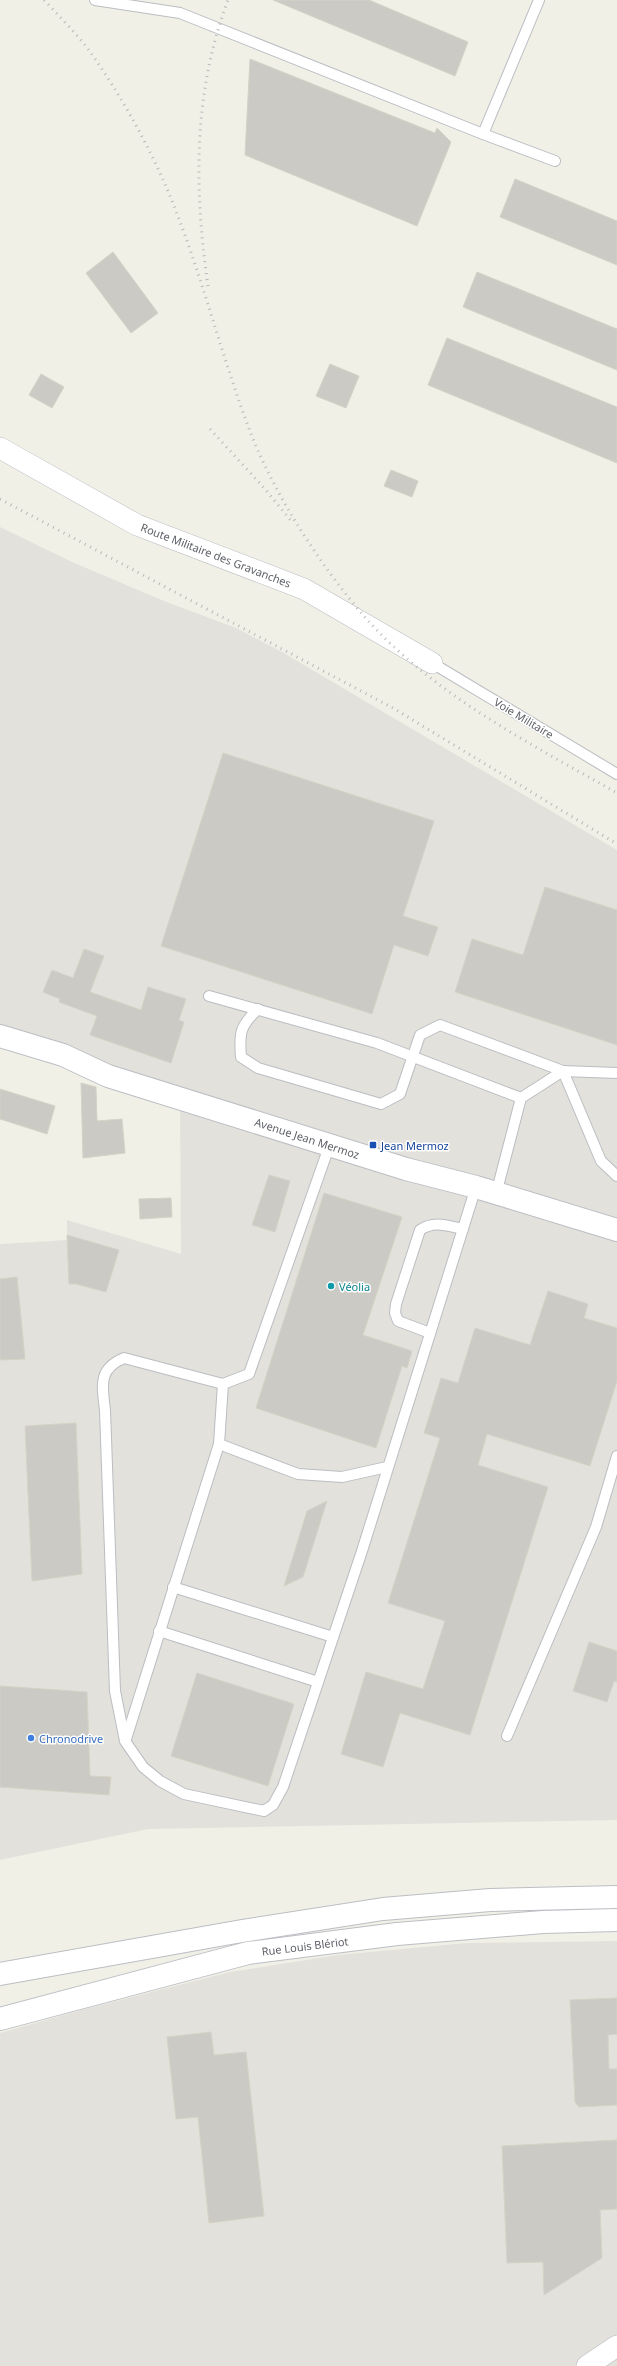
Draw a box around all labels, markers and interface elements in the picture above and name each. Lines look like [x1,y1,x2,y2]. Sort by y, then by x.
street label: Route Militaire des Gravanches [139,519,293,591]
street label: Voie Militaire [491,694,557,742]
street label: Avenue Jean Mermoz [253,1114,361,1162]
place label: Jean Mermoz [380,1138,449,1153]
marker: Jean Mermoz [368,1140,378,1150]
place label: Véolia [339,1279,370,1294]
marker: Véolia [326,1281,336,1291]
place label: Chronodrive [39,1731,103,1746]
marker: Chronodrive [26,1733,36,1743]
street label: Rue Louis Blériot [261,1933,349,1959]

